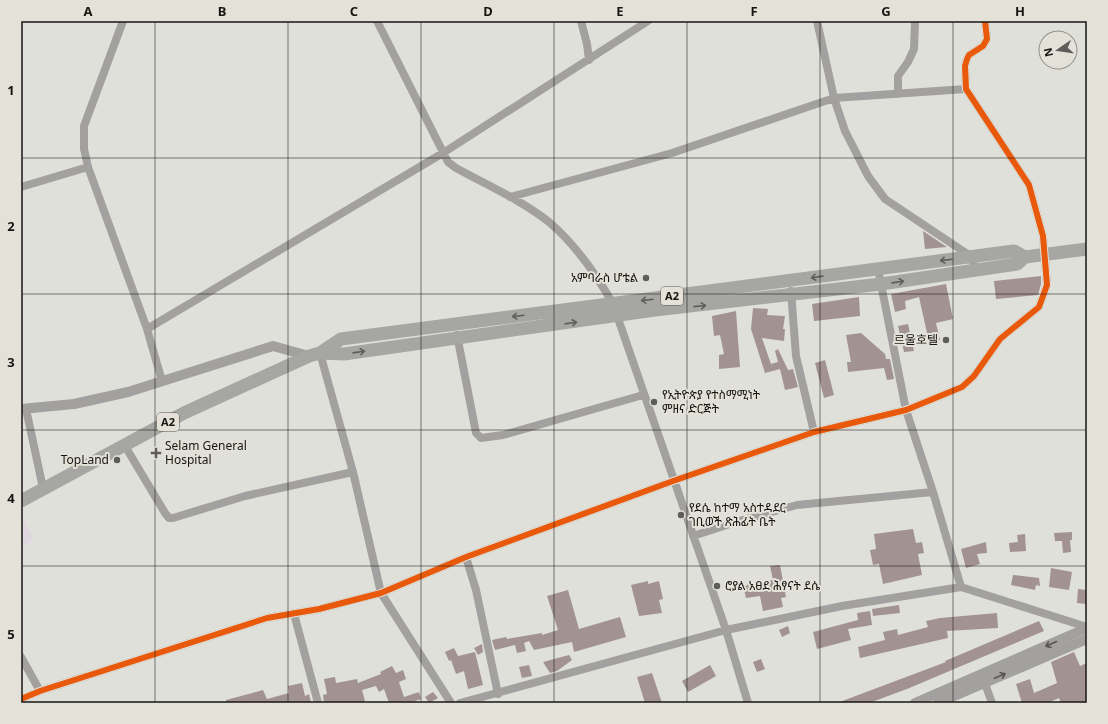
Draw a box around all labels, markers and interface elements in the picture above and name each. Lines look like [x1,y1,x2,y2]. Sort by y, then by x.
text: A [84,2,93,20]
text: B [218,2,226,20]
text: C [350,2,358,20]
text: D [483,2,493,20]
text: E [616,2,624,20]
text: F [750,2,758,20]
text: G [881,2,891,20]
text: H [1015,2,1025,20]
north arrow [1038,30,1078,70]
text: N [1039,46,1056,58]
text: 1 [7,81,15,99]
text: 2 [7,217,15,235]
one-way arrow [940,256,953,264]
place label: አምባራስ ሆቴል [571,269,638,286]
marker: አምባራስ ሆቴል [641,273,651,283]
one-way arrow [811,273,824,281]
one-way arrow [891,278,904,286]
road number: A2 [661,287,683,305]
one-way arrow [641,296,654,304]
one-way arrow [693,302,706,309]
one-way arrow [512,312,525,320]
one-way arrow [564,319,577,327]
place label: 르울호텔 [894,331,938,348]
marker: 르울호텔 [941,335,951,345]
one-way arrow [352,348,365,356]
text: 3 [7,353,15,371]
place label: የኢትዮጵያ የተስማሚነት ምዘና ድርጅት [662,386,761,417]
marker: የኢትዮጵያ የተስማሚነት ምዘና ድርጅት [649,397,659,407]
road number: A2 [157,413,179,431]
place label: Selam General Hospital [165,437,247,468]
marker: Selam General Hospital [150,447,162,459]
place label: TopLand [61,451,109,468]
marker: TopLand [112,455,122,465]
text: 4 [7,489,15,507]
place label: የደሴ ከተማ አስተዳደር ገቢወች ጽሕፊት ቤት [689,499,786,530]
marker: የደሴ ከተማ አስተዳደር ገቢወች ጽሕፊት ቤት [676,510,686,520]
place label: ሮያል አፀደ ሕፃናት ደሴ [725,577,821,594]
marker: ሮያል አፀደ ሕፃናት ደሴ [712,581,722,591]
text: 5 [7,625,15,643]
one-way arrow [1046,641,1058,648]
one-way arrow [993,672,1005,680]

